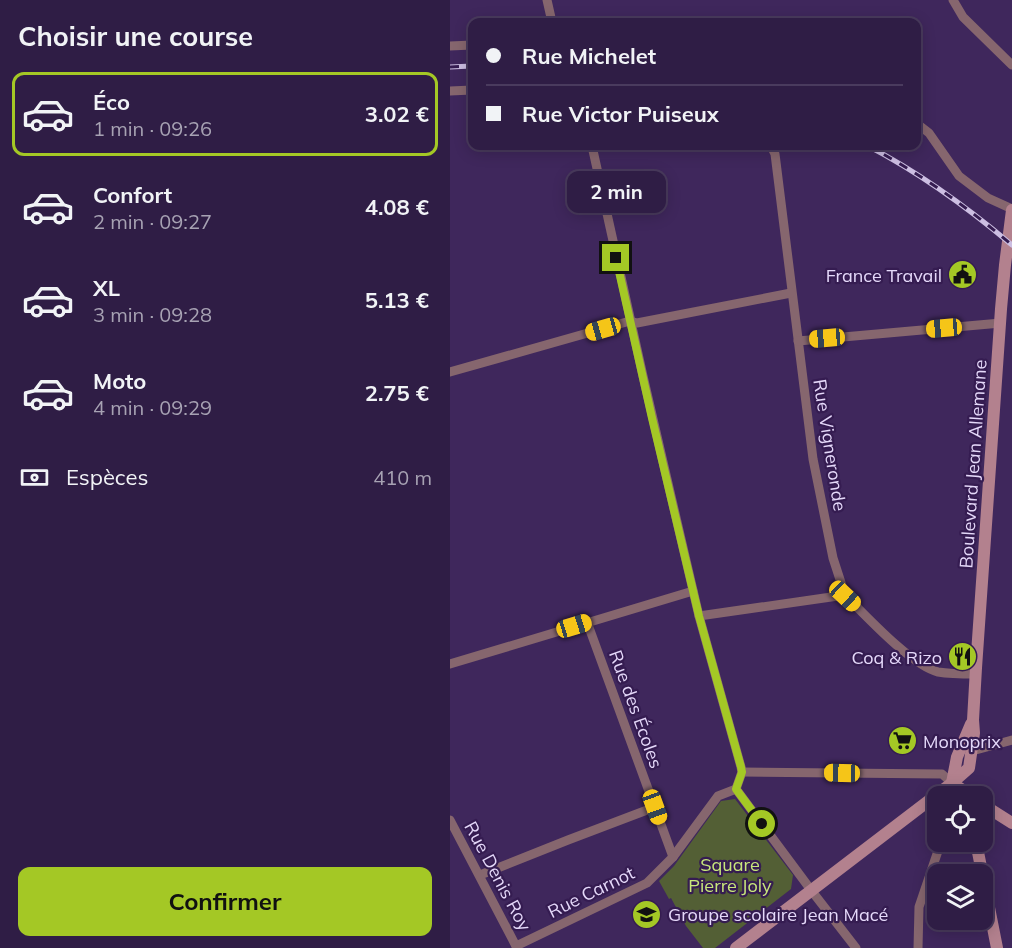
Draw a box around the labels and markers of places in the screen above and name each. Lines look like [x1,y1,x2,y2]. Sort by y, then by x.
public building icon: France Travail [947,259,979,291]
place label: France Travail [826,264,942,287]
restaurant icon: Coq & Rizo [947,641,979,673]
place label: Coq & Rizo [852,646,942,669]
supermarket icon: Monoprix [886,725,918,757]
place label: Monoprix [923,730,1001,753]
school or university icon: Groupe scolaire Jean Macé [631,898,663,930]
place label: Groupe scolaire Jean Macé [668,903,888,926]

